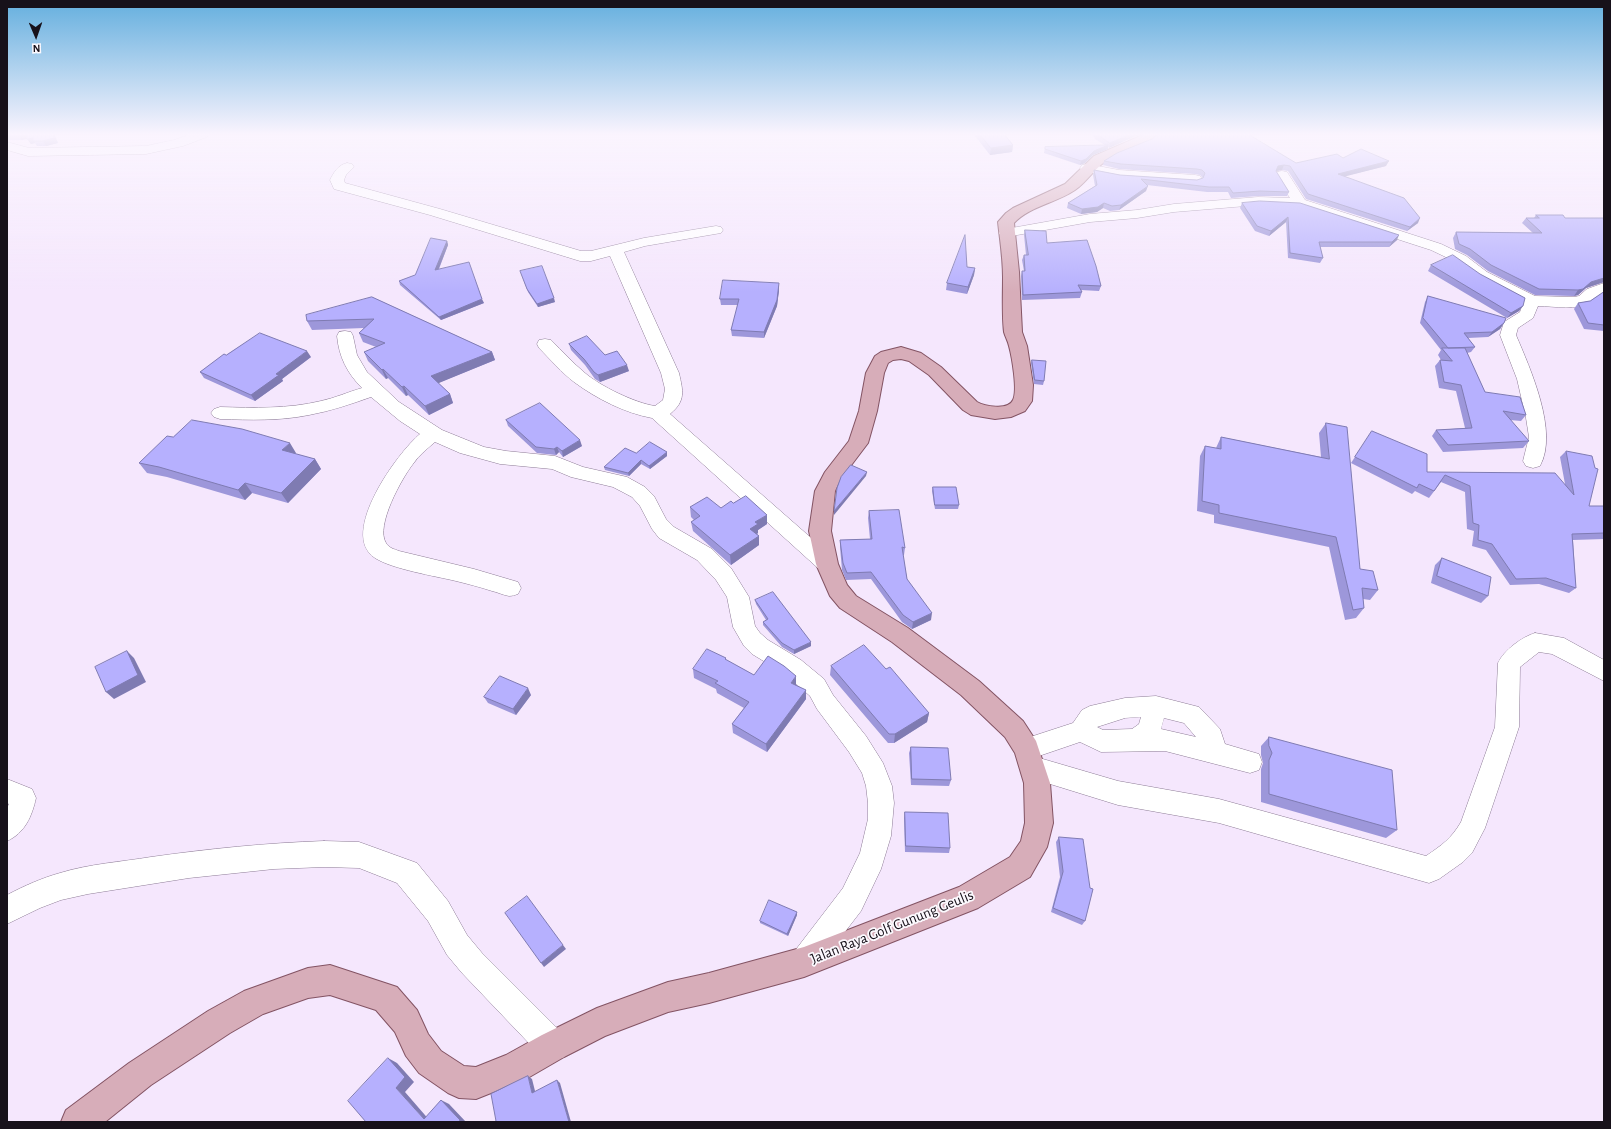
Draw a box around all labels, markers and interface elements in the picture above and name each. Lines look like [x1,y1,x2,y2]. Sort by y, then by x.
north arrow [16,16,56,56]
text: N [32,43,40,54]
street label: Jalan Raya Golf Gunung Geulis [808,886,976,968]

